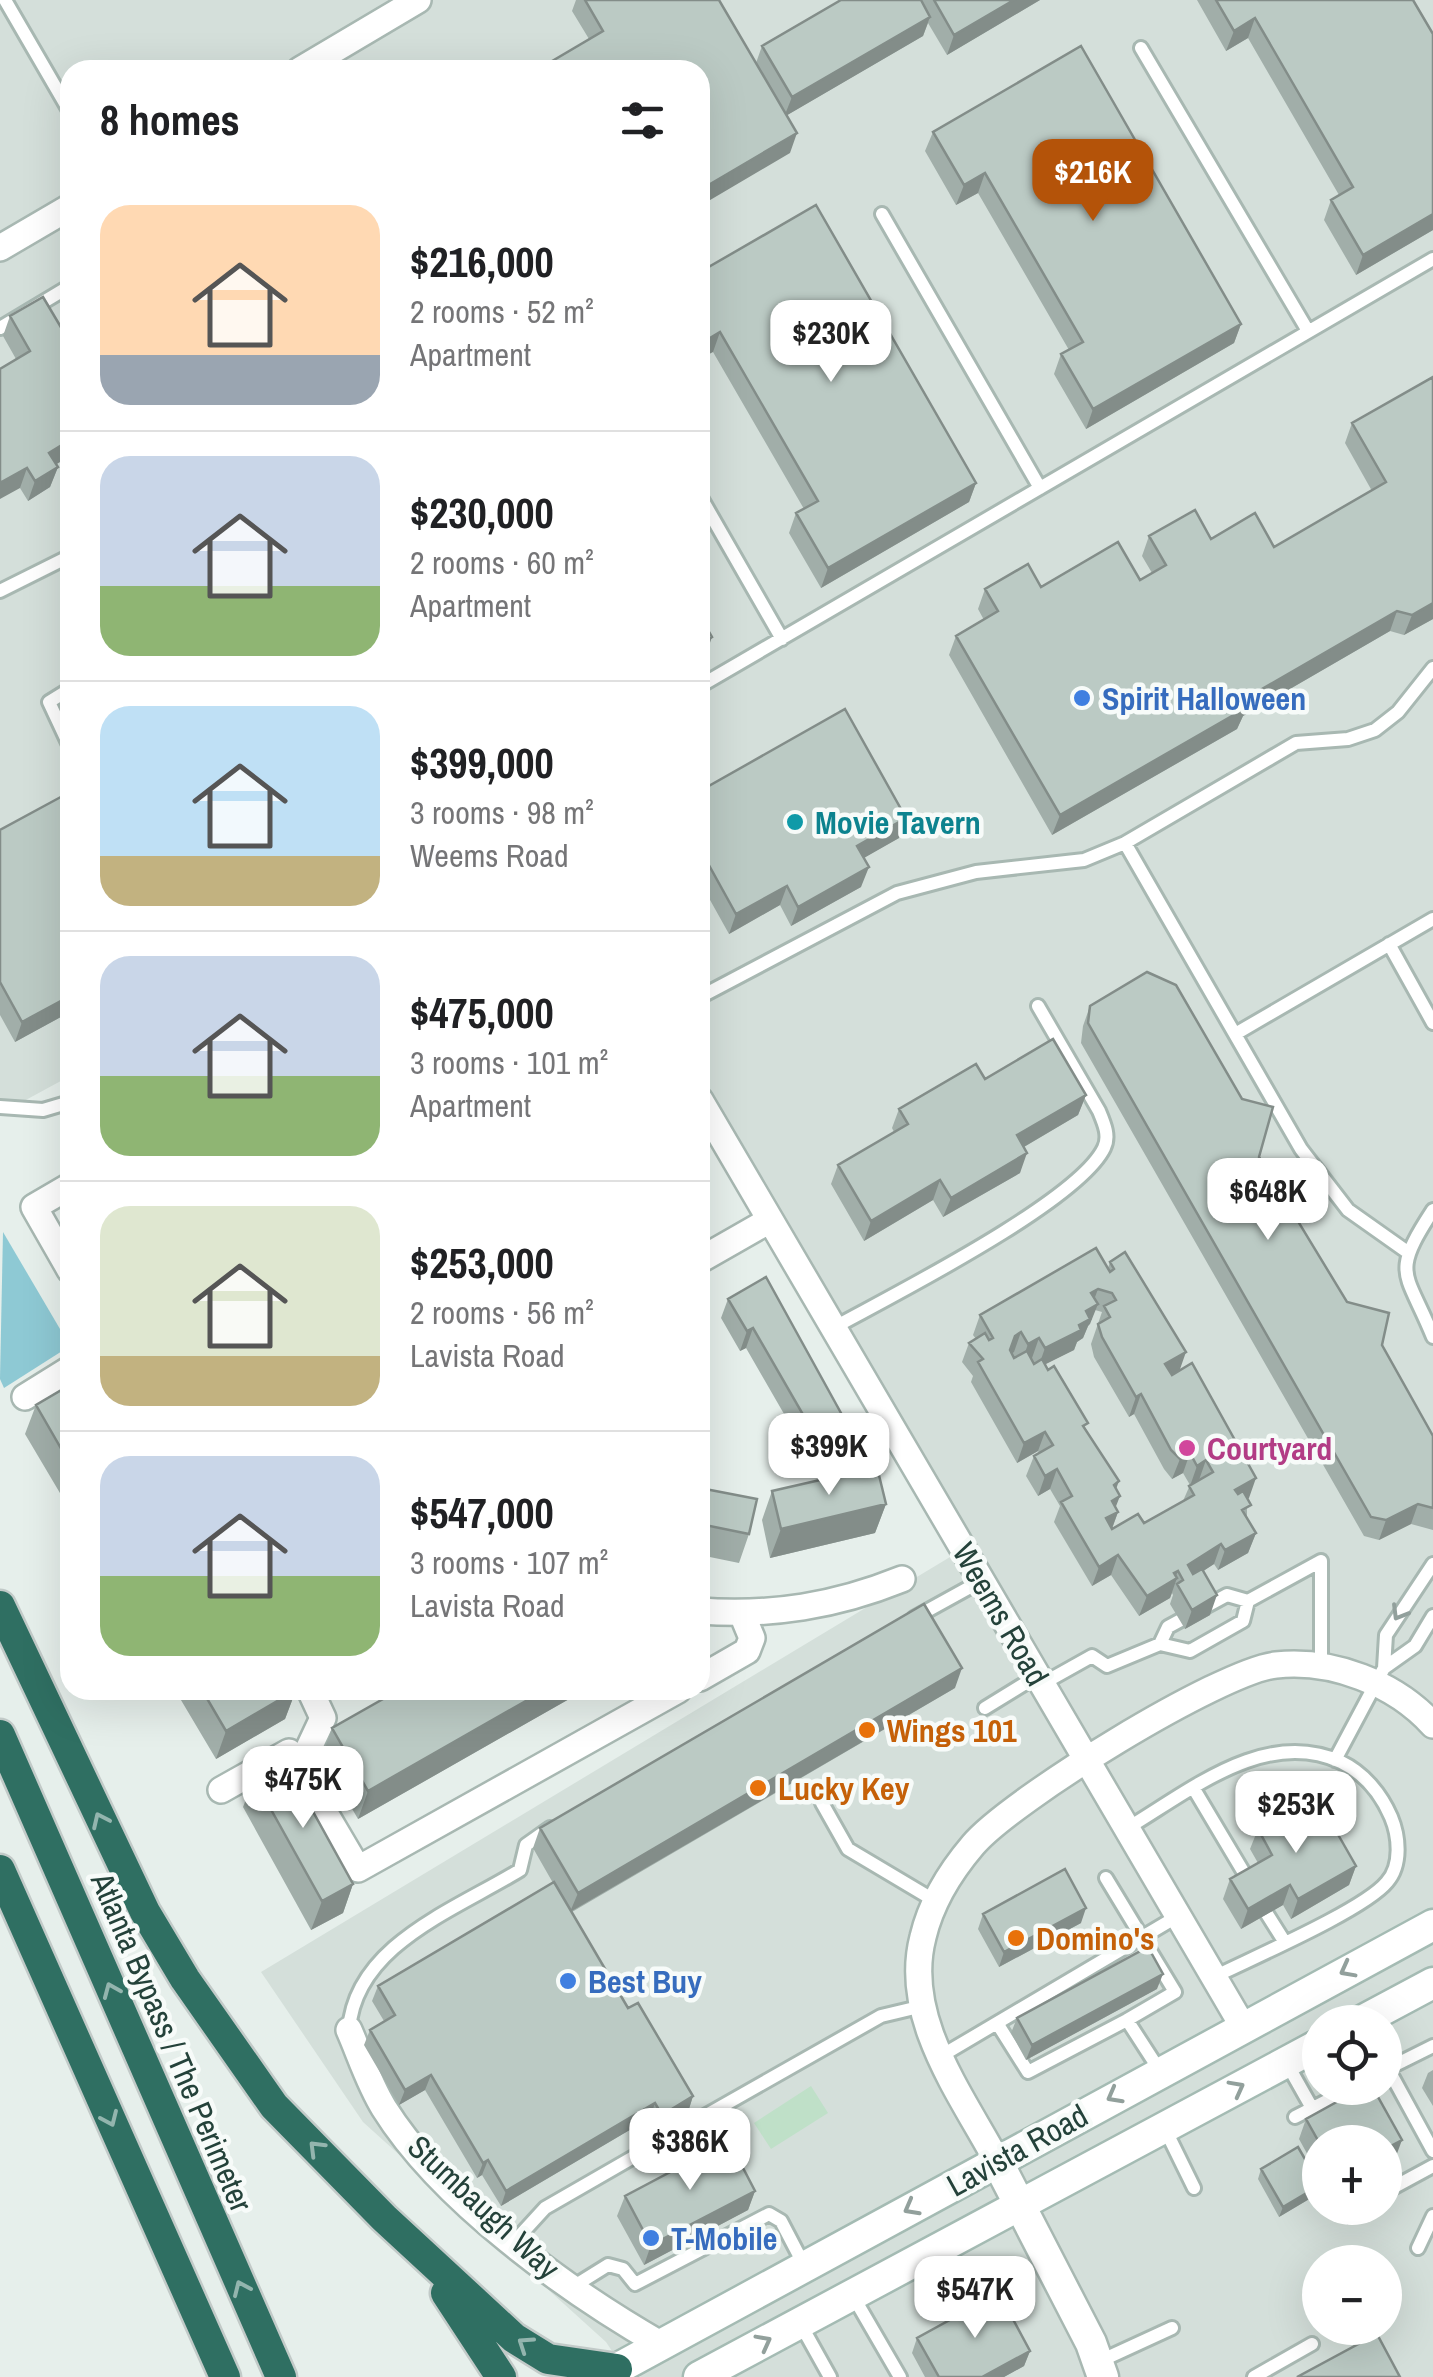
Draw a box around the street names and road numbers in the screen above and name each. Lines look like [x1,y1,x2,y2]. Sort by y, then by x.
street label: Weems Road [943,1535,1059,1693]
street label: Atlanta Bypass / The Perimeter [81,1865,263,2218]
street label: Lavista Road [939,2094,1095,2206]
street label: Stumbaugh Way [399,2125,569,2289]

